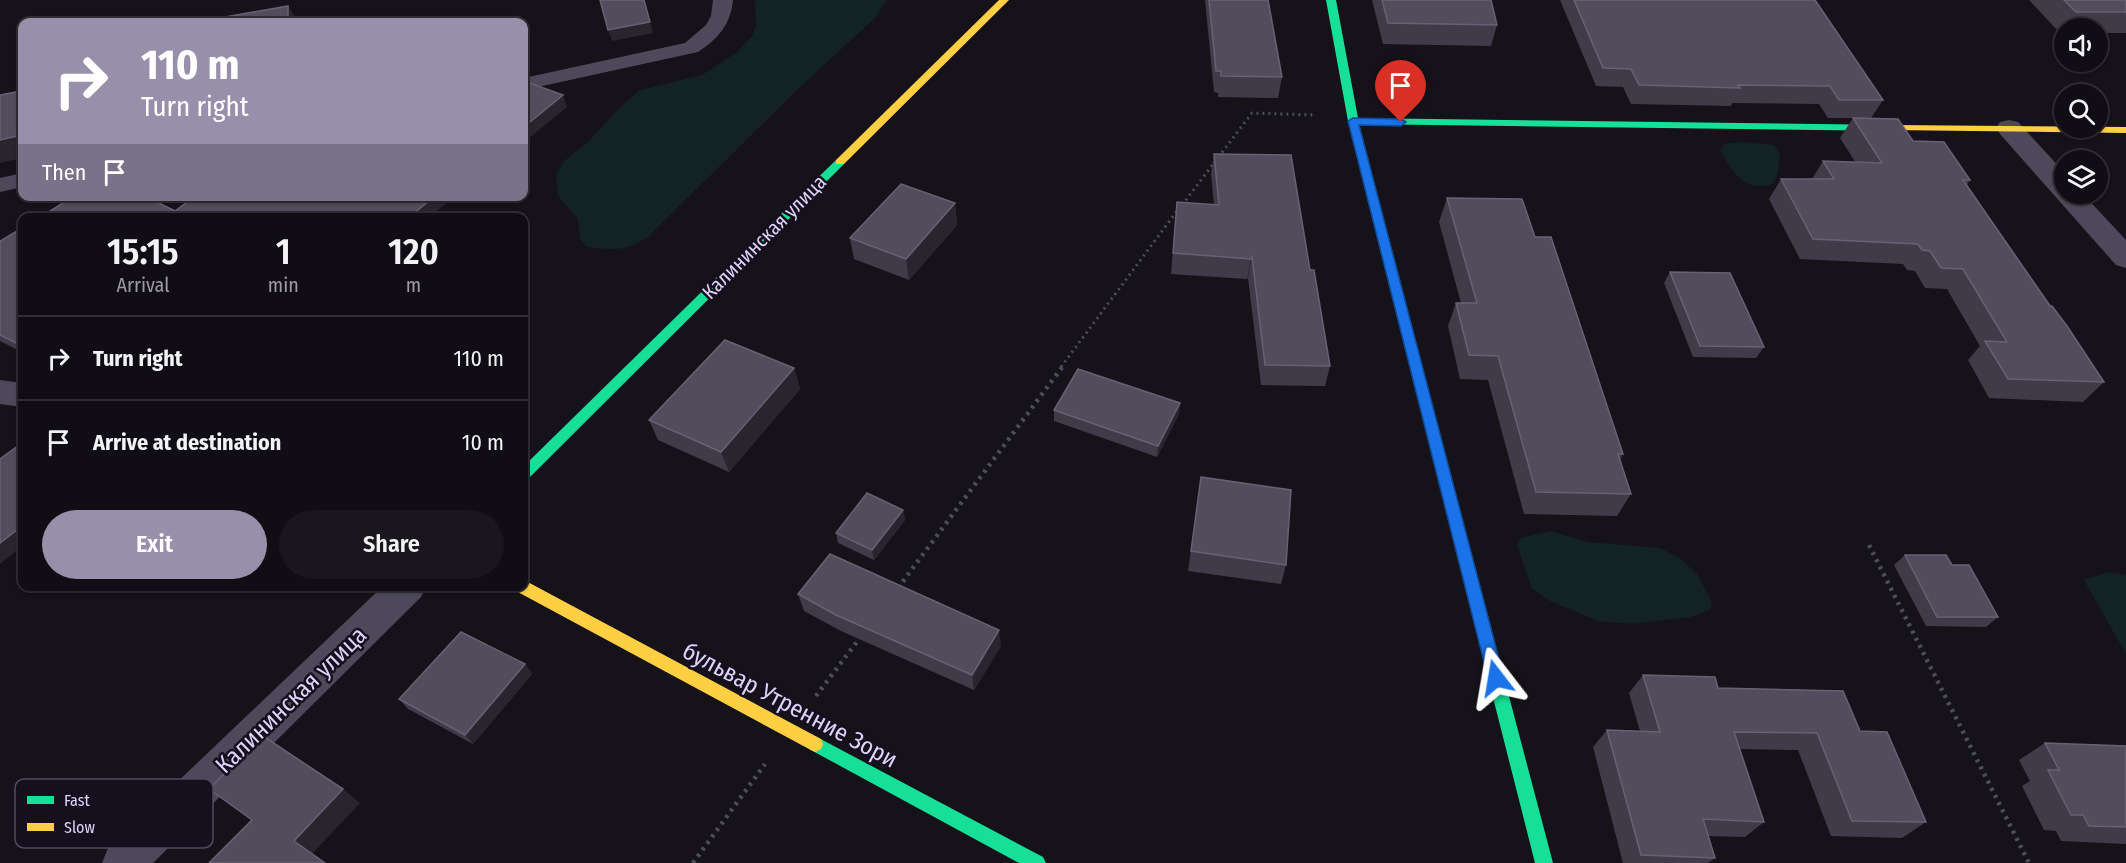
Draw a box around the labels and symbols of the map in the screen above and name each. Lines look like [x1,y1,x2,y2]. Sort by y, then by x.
pin [1375,60,1426,122]
street label: Калининская улица [697,170,831,304]
street label: Калининская улица [210,621,372,779]
street label: бульвар Утренние Зори [678,636,902,774]
position arrow [1464,646,1528,710]
legend [15,779,213,848]
text: Fast [64,791,91,810]
text: Slow [64,818,95,837]

